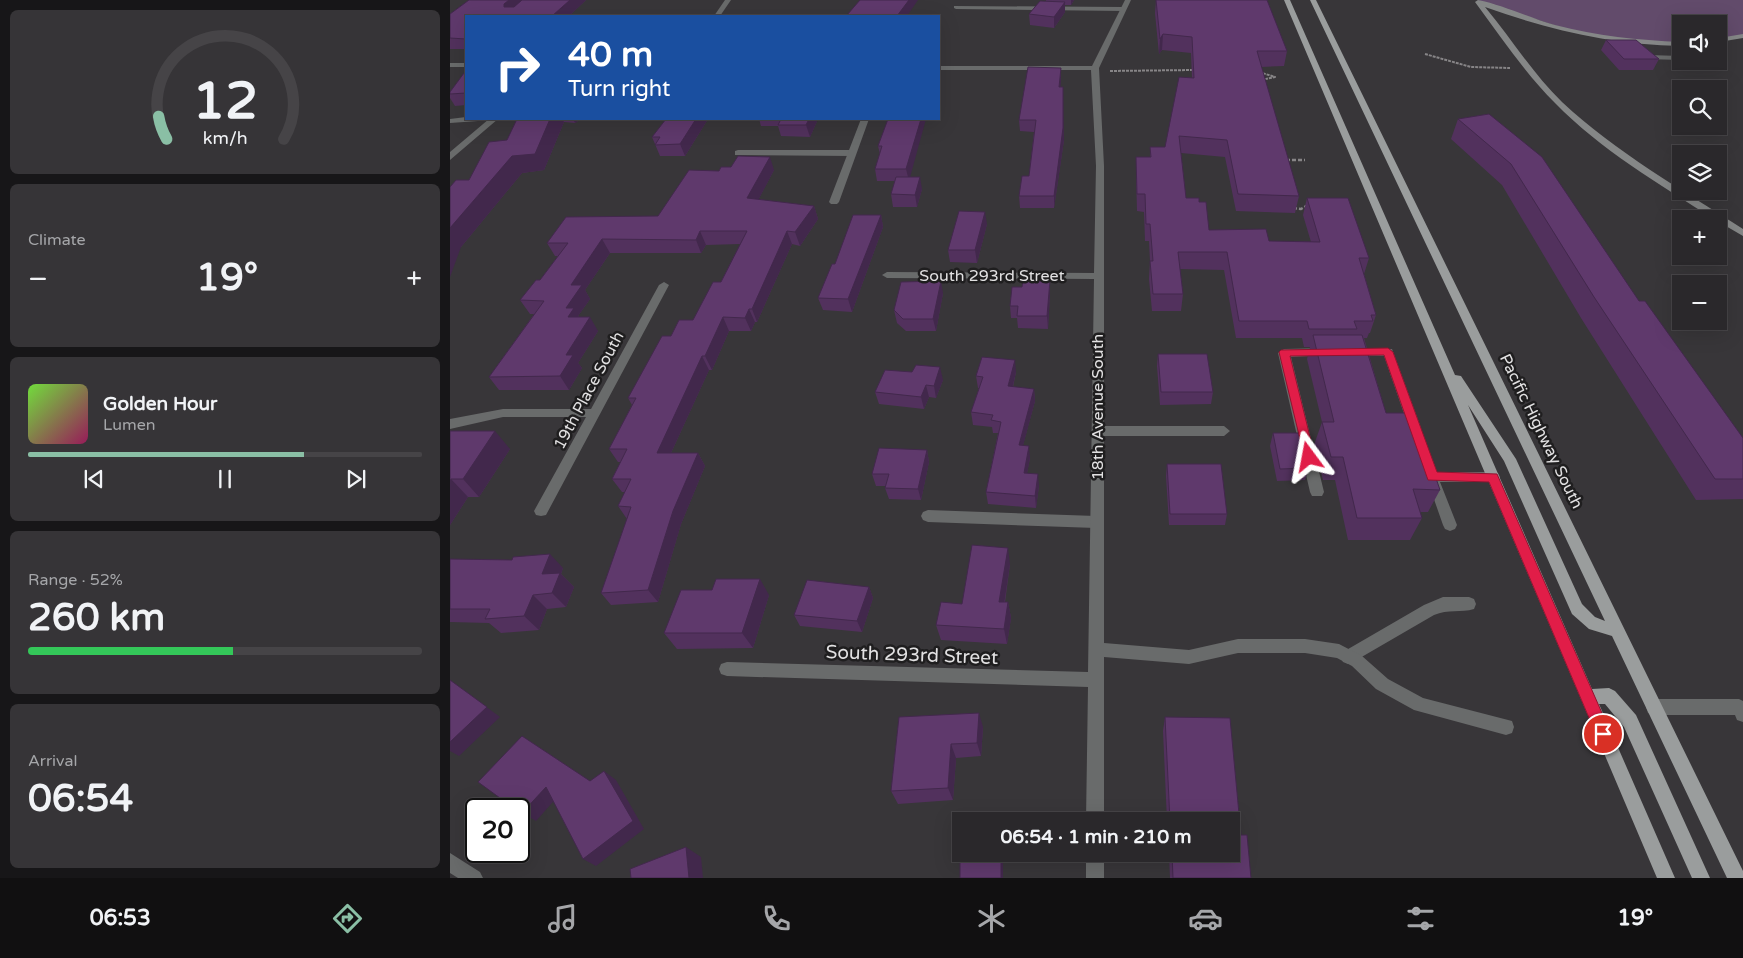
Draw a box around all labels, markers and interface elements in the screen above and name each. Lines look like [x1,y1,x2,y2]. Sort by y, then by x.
map controls [1672,15,1727,330]
button: sound [1672,15,1727,70]
text: 40 m [568,34,653,76]
icon: right [485,35,550,100]
text: 12 [192,70,258,133]
text: Turn right [568,76,670,102]
button: search [1672,80,1727,135]
text: km/h [203,128,247,149]
button: layers [1672,145,1727,200]
button: + [1672,210,1727,265]
text: Climate [28,230,86,250]
text: 19° [196,255,258,301]
text: − [28,262,48,296]
text: + [406,262,422,296]
street label: South 293rd Street [919,266,1065,286]
button: − [1672,275,1727,330]
street label: 19th Place South [549,328,628,453]
street label: 18th Avenue South [1088,334,1108,480]
street label: Pacific Highway South [1495,351,1587,512]
text: Golden Hour [103,393,217,415]
text: Lumen [103,415,155,435]
position arrow [1282,430,1334,482]
icon: previous [80,465,108,493]
icon: pause [211,465,239,493]
icon: next [342,465,370,493]
text: Range · 52% [28,570,123,590]
text: 260 km [28,595,165,641]
street label: South 293rd Street [825,641,999,669]
pin [1582,713,1624,755]
icon: arrive [1589,720,1617,748]
text: Arrival [28,751,77,771]
text: 06:54 [28,776,133,822]
speed limit sign: 20 [465,798,530,863]
text: 06:54 · 1 min · 210 m [1000,826,1192,848]
icon: directions [330,901,365,936]
icon: music [545,901,580,936]
icon: phone [759,901,794,936]
icon: climate [974,901,1009,936]
icon: car [1188,901,1223,936]
icon: filters [1403,901,1438,936]
text: 06:53 [90,905,151,931]
text: 19° [1617,905,1653,931]

